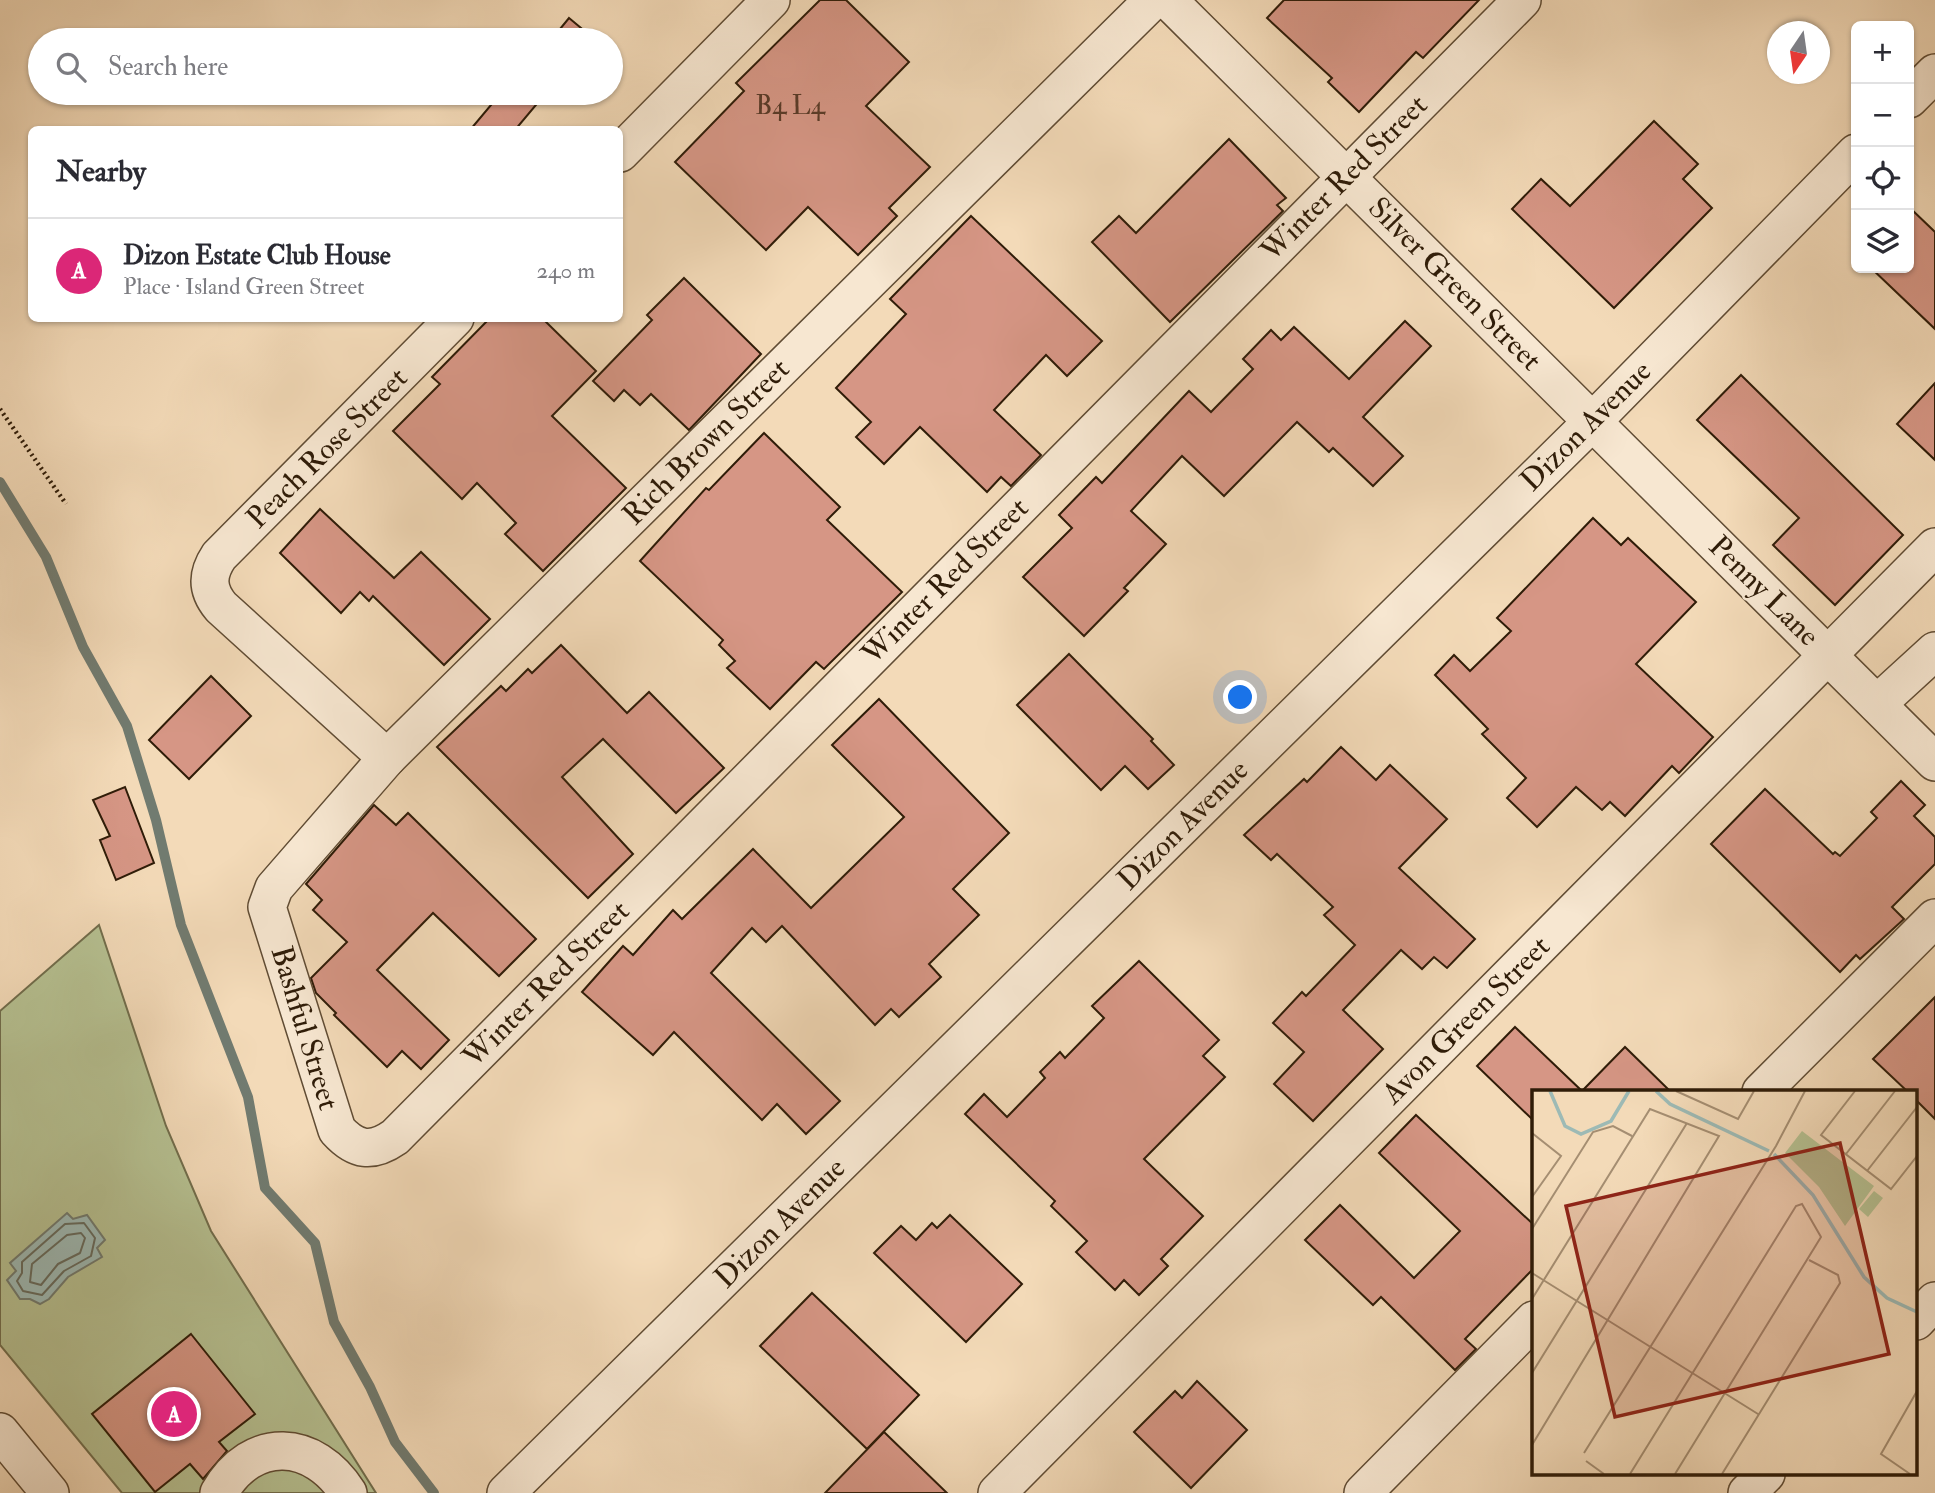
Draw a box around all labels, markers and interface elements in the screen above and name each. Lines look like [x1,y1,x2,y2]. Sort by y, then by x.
north arrow [1767,21,1830,84]
map controls [1851,21,1914,273]
button: + [1851,21,1914,84]
search box [28,28,623,105]
icon: search [52,48,90,86]
text: Search here [108,51,228,83]
button: − [1851,84,1914,147]
street label: Winter Red Street [1252,87,1435,270]
house number: B4 L4 [755,90,826,122]
button: locate [1851,147,1914,210]
text: Nearby [56,153,146,190]
street label: Silver Green Street [1360,189,1550,379]
button: layers [1851,210,1914,273]
text: Dizon Estate Club House [123,240,391,272]
text: A [72,256,86,285]
text: 240 m [536,256,595,285]
text: Place · Island Green Street [123,272,365,301]
street label: Rich Brown Street [615,351,797,533]
street label: Dizon Avenue [1513,353,1659,499]
street label: Peach Rose Street [239,359,416,536]
street label: Winter Red Street [853,490,1036,673]
street label: Penny Lane [1701,528,1827,654]
your location [1223,680,1257,714]
street label: Dizon Avenue [1110,752,1256,898]
street label: Winter Red Street [454,893,637,1076]
street label: Avon Green Street [1373,928,1558,1113]
street label: Bashful Street [263,942,348,1115]
inset map [1532,1090,1918,1476]
street label: Dizon Avenue [707,1150,853,1296]
pin: A [151,1388,197,1440]

